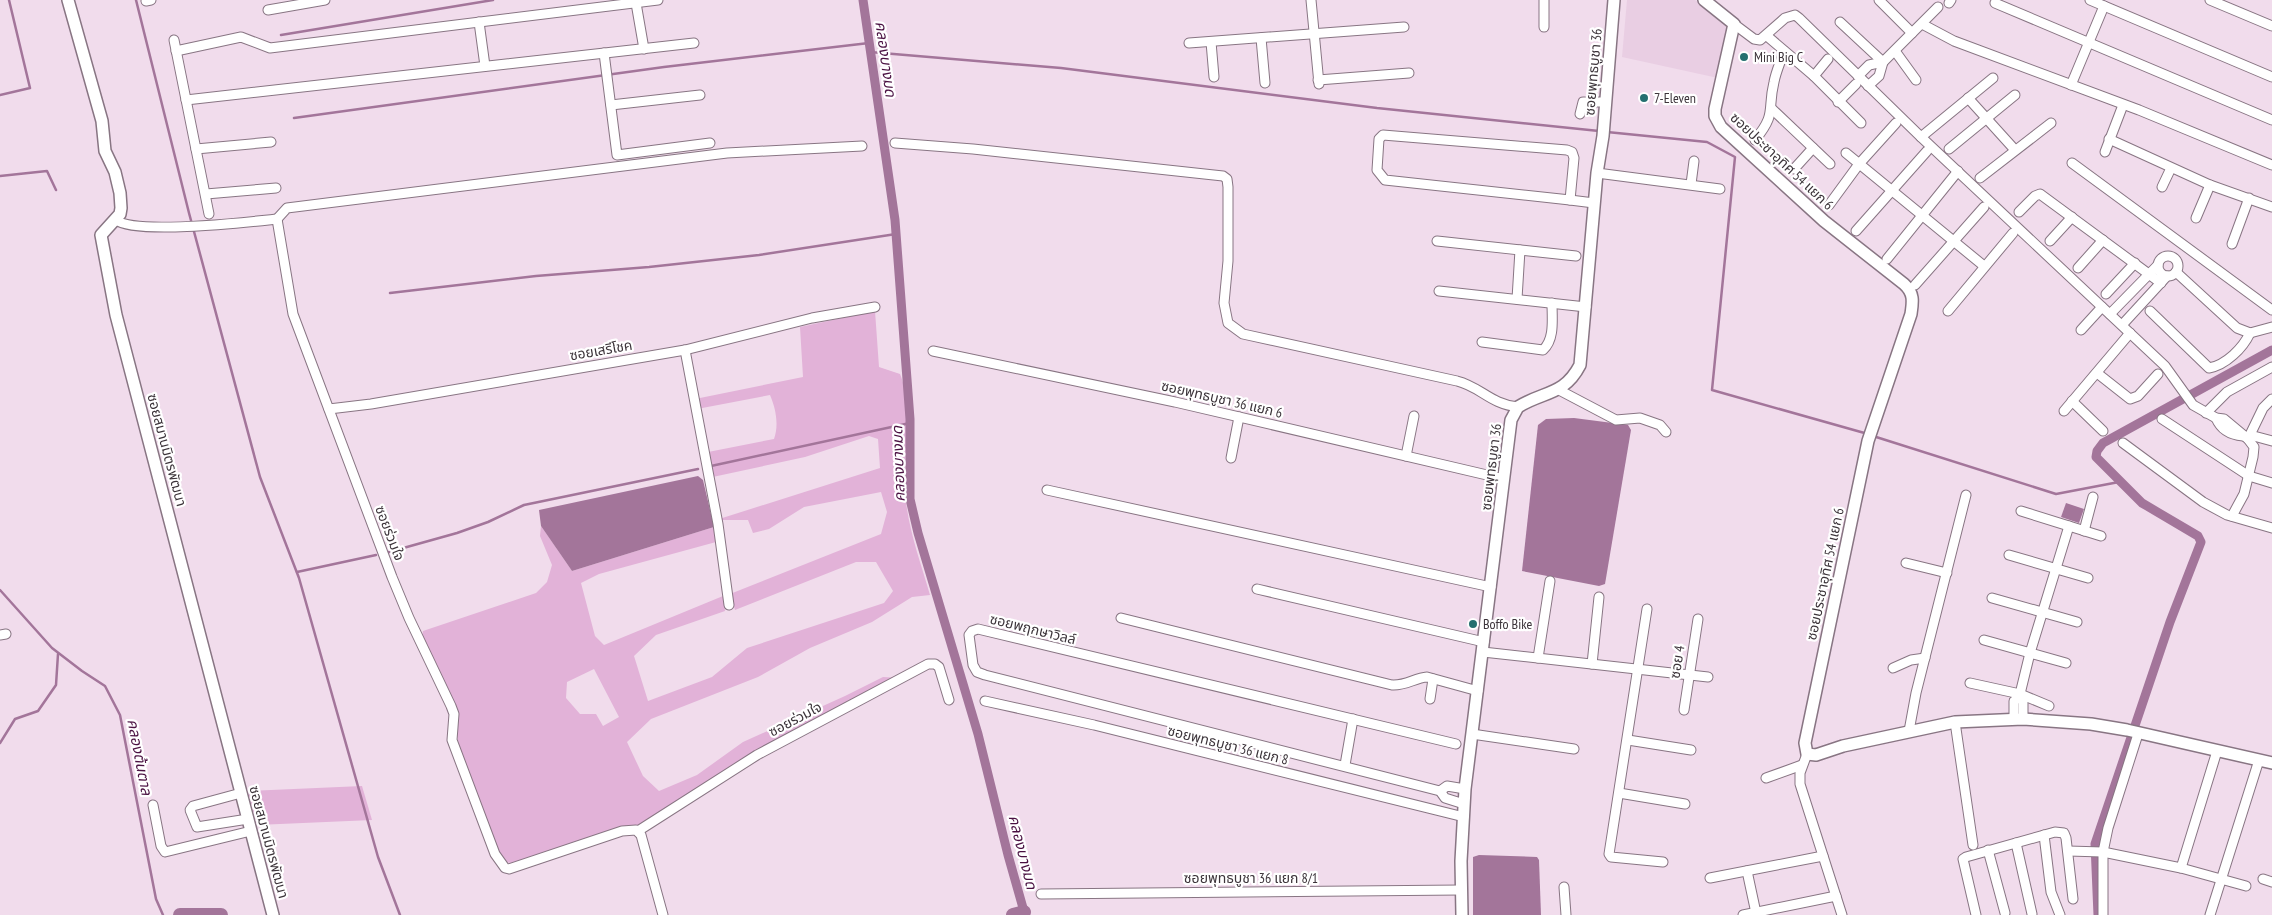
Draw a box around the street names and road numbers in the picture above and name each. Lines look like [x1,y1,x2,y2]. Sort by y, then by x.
street label: ซอยพุทธบูชา 36 [1580,28,1606,116]
street label: ซอยประชาอุทิศ 54 แยก 6 [1727,108,1837,214]
street label: ซอยเสรีโชค [568,336,634,364]
street label: ซอยพุทธบูชา 36 แยก 6 [1160,376,1284,422]
street label: ซอยสมานมิตรพัฒนา [143,392,191,508]
street label: ซอยพุทธบูชา 36 [1477,423,1505,511]
street label: ซอยร่วมใจ [371,503,409,563]
street label: ซอยประชาอุทิศ 54 แยก 6 [1802,506,1848,642]
street label: ซอยพฤกษาวิลล์ [988,610,1078,648]
street label: ซอย 4 [1665,643,1689,680]
street label: ซอยร่วมใจ [765,698,825,740]
street label: ซอยพุทธบูชา 36 แยก 8 [1166,721,1290,769]
street label: ซอยสมานมิตรพัฒนา [245,784,293,900]
street label: ซอยพุทธบูชา 36 แยก 8/1 [1184,869,1318,887]

